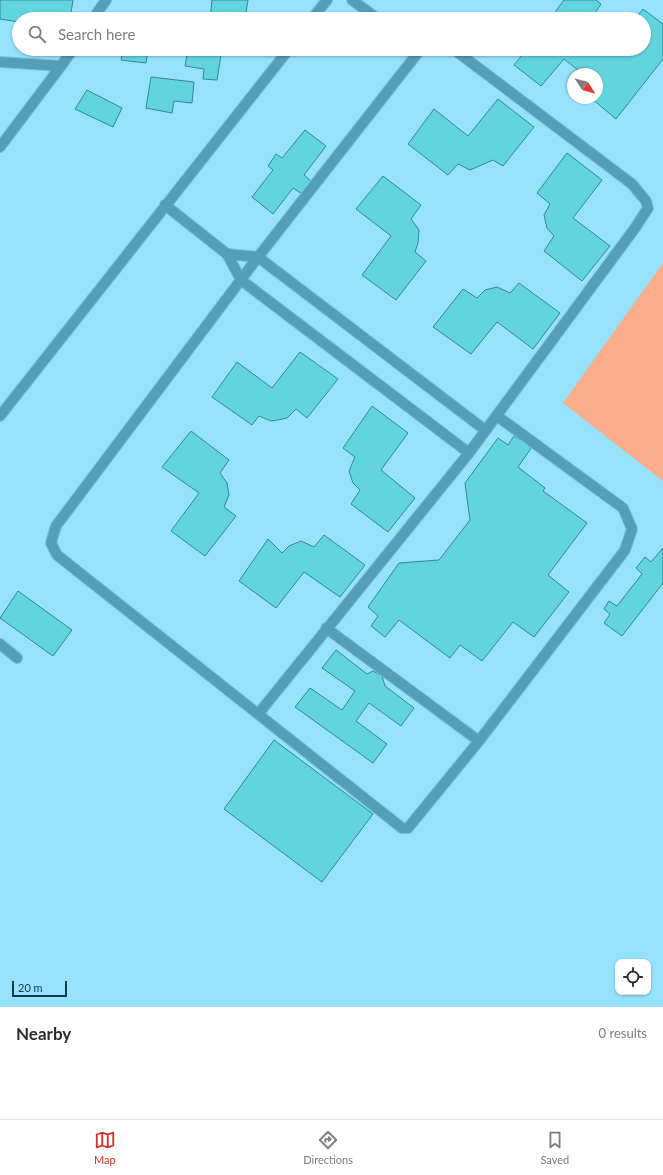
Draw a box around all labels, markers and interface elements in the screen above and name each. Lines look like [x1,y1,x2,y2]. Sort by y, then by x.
search box [12,12,651,56]
icon: search [26,23,48,45]
text: Search here [58,25,135,43]
north arrow [567,68,603,104]
map controls [615,959,651,995]
button: locate [615,959,651,995]
scale bar [12,979,67,998]
text: 20 m [18,981,43,994]
text: Nearby [16,1023,71,1044]
text: 0 results [599,1025,647,1041]
tab: Map [94,1129,116,1166]
tab: Directions [303,1129,353,1166]
tab: Saved [540,1129,569,1166]

